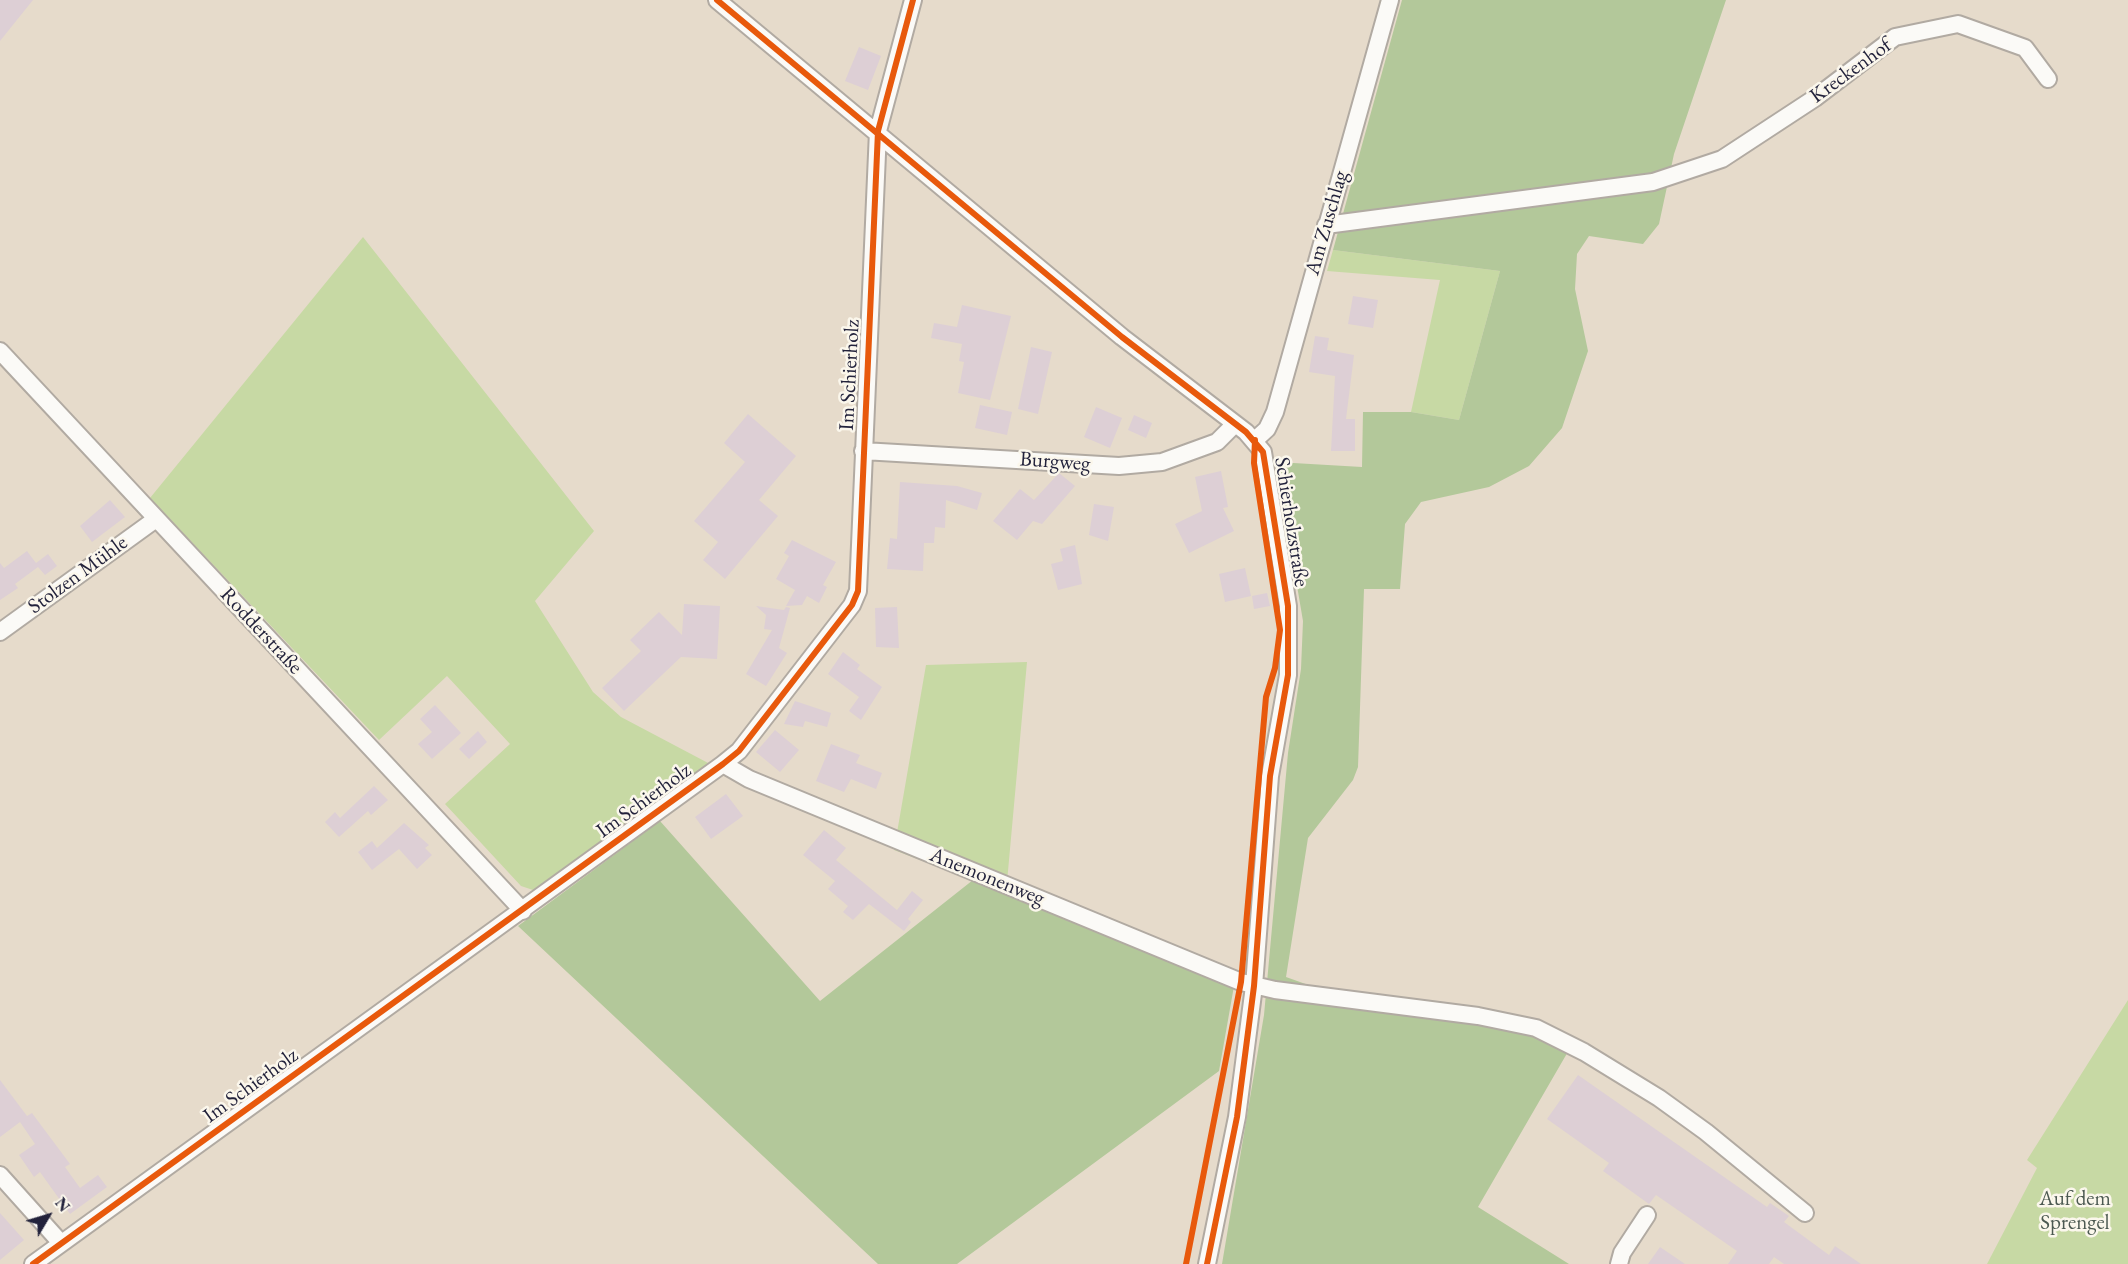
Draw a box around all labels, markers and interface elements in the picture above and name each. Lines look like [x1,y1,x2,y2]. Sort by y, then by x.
street label: Kreckenhof [1805,33,1897,109]
street label: Am Zuschlag [1300,168,1354,278]
street label: Im Schierholz [835,319,865,431]
street label: Burgweg [1019,447,1091,477]
street label: Schierholzstraße [1268,455,1314,589]
street label: Stolzen Mühle [23,530,133,620]
street label: Rodderstraße [214,582,308,680]
street label: Im Schierholz [592,758,696,844]
street label: Anemonenweg [926,843,1048,911]
street label: Im Schierholz [199,1043,303,1129]
north arrow [18,1186,78,1246]
park label: Auf dem Sprengel [2039,1186,2111,1236]
text: N [50,1193,75,1216]

